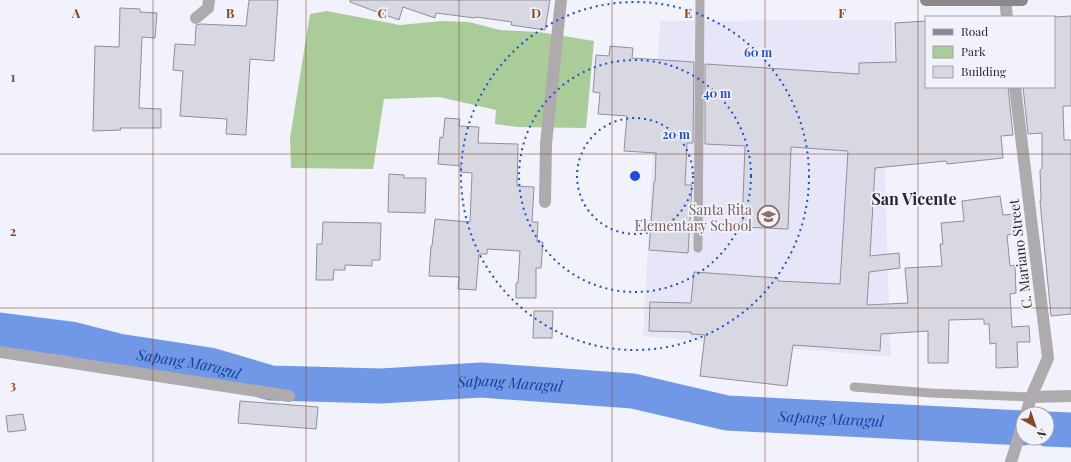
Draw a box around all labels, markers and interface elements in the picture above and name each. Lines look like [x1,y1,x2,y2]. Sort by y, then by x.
text: A [71,4,81,21]
text: B [226,4,235,21]
text: C [377,4,387,21]
text: D [531,4,541,21]
text: E [684,4,692,21]
text: F [838,4,846,21]
legend [925,16,1055,88]
text: Road [961,23,988,39]
text: Park [961,43,986,59]
text: 60 m [744,44,772,60]
text: Building [961,63,1007,79]
text: 1 [11,68,16,85]
text: 40 m [703,85,731,101]
text: 20 m [662,126,690,142]
centre of rings [628,169,642,183]
district label: San Vicente [871,188,957,209]
street label: C. Mariano Street [1004,197,1036,310]
place label: Santa Rita Elementary School [635,200,752,235]
school or university icon: Santa Rita Elementary School [755,204,781,230]
text: 2 [10,222,17,239]
water label: Sapang Maragul [135,344,244,384]
water label: Sapang Maragul [456,370,564,396]
text: 3 [10,376,16,393]
water label: Sapang Maragul [777,406,885,431]
north arrow [1015,406,1055,446]
text: N [1034,426,1050,442]

